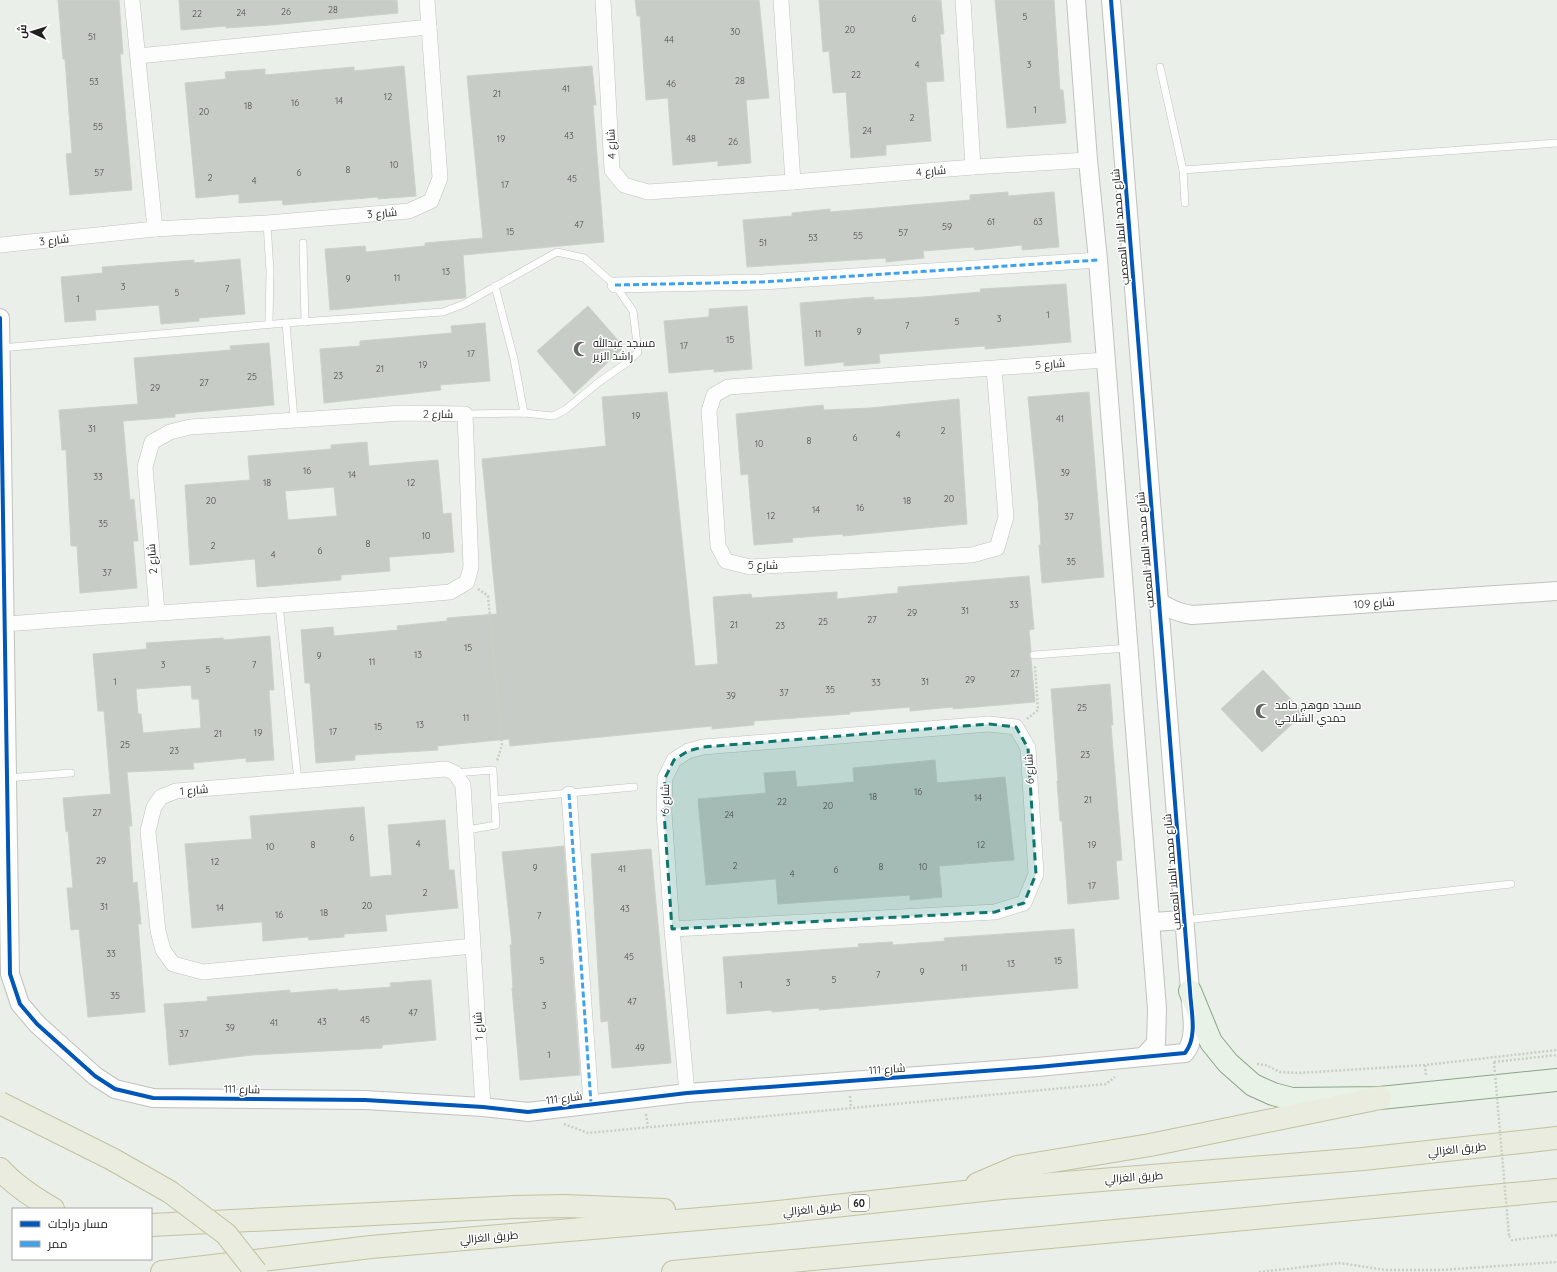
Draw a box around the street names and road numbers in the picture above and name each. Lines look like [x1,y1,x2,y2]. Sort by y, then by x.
street label: شارع 4 [603,129,620,159]
street label: شارع 4 [915,163,947,180]
street label: شارع محمد الملا المعصب [1108,168,1133,286]
street label: شارع 3 [366,205,398,222]
street label: شارع 3 [38,231,70,250]
street label: شارع 5 [1034,356,1066,373]
street label: شارع 2 [423,407,453,422]
street label: شارع محمد الملا المعصب [1133,491,1158,609]
street label: شارع 2 [144,543,161,575]
street label: شارع 5 [748,558,778,573]
street label: شارع 109 [1353,595,1395,612]
street label: شارع 6 [1021,753,1038,784]
street label: شارع 1 [179,782,209,799]
street label: شارع 6 [658,784,673,814]
street label: شارع محمد الملا المعصب [1160,813,1185,931]
street label: شارع 1 [470,1011,487,1041]
street label: شارع 111 [868,1061,906,1078]
street label: شارع 111 [224,1082,260,1097]
street label: شارع 111 [545,1089,583,1108]
street label: طريق الغزالي [1427,1139,1487,1161]
street label: طريق الغزالي [1104,1168,1164,1188]
road number: 60 [849,1195,869,1211]
street label: طريق الغزالي [782,1199,842,1221]
street label: طريق الغزالي [459,1227,519,1249]

